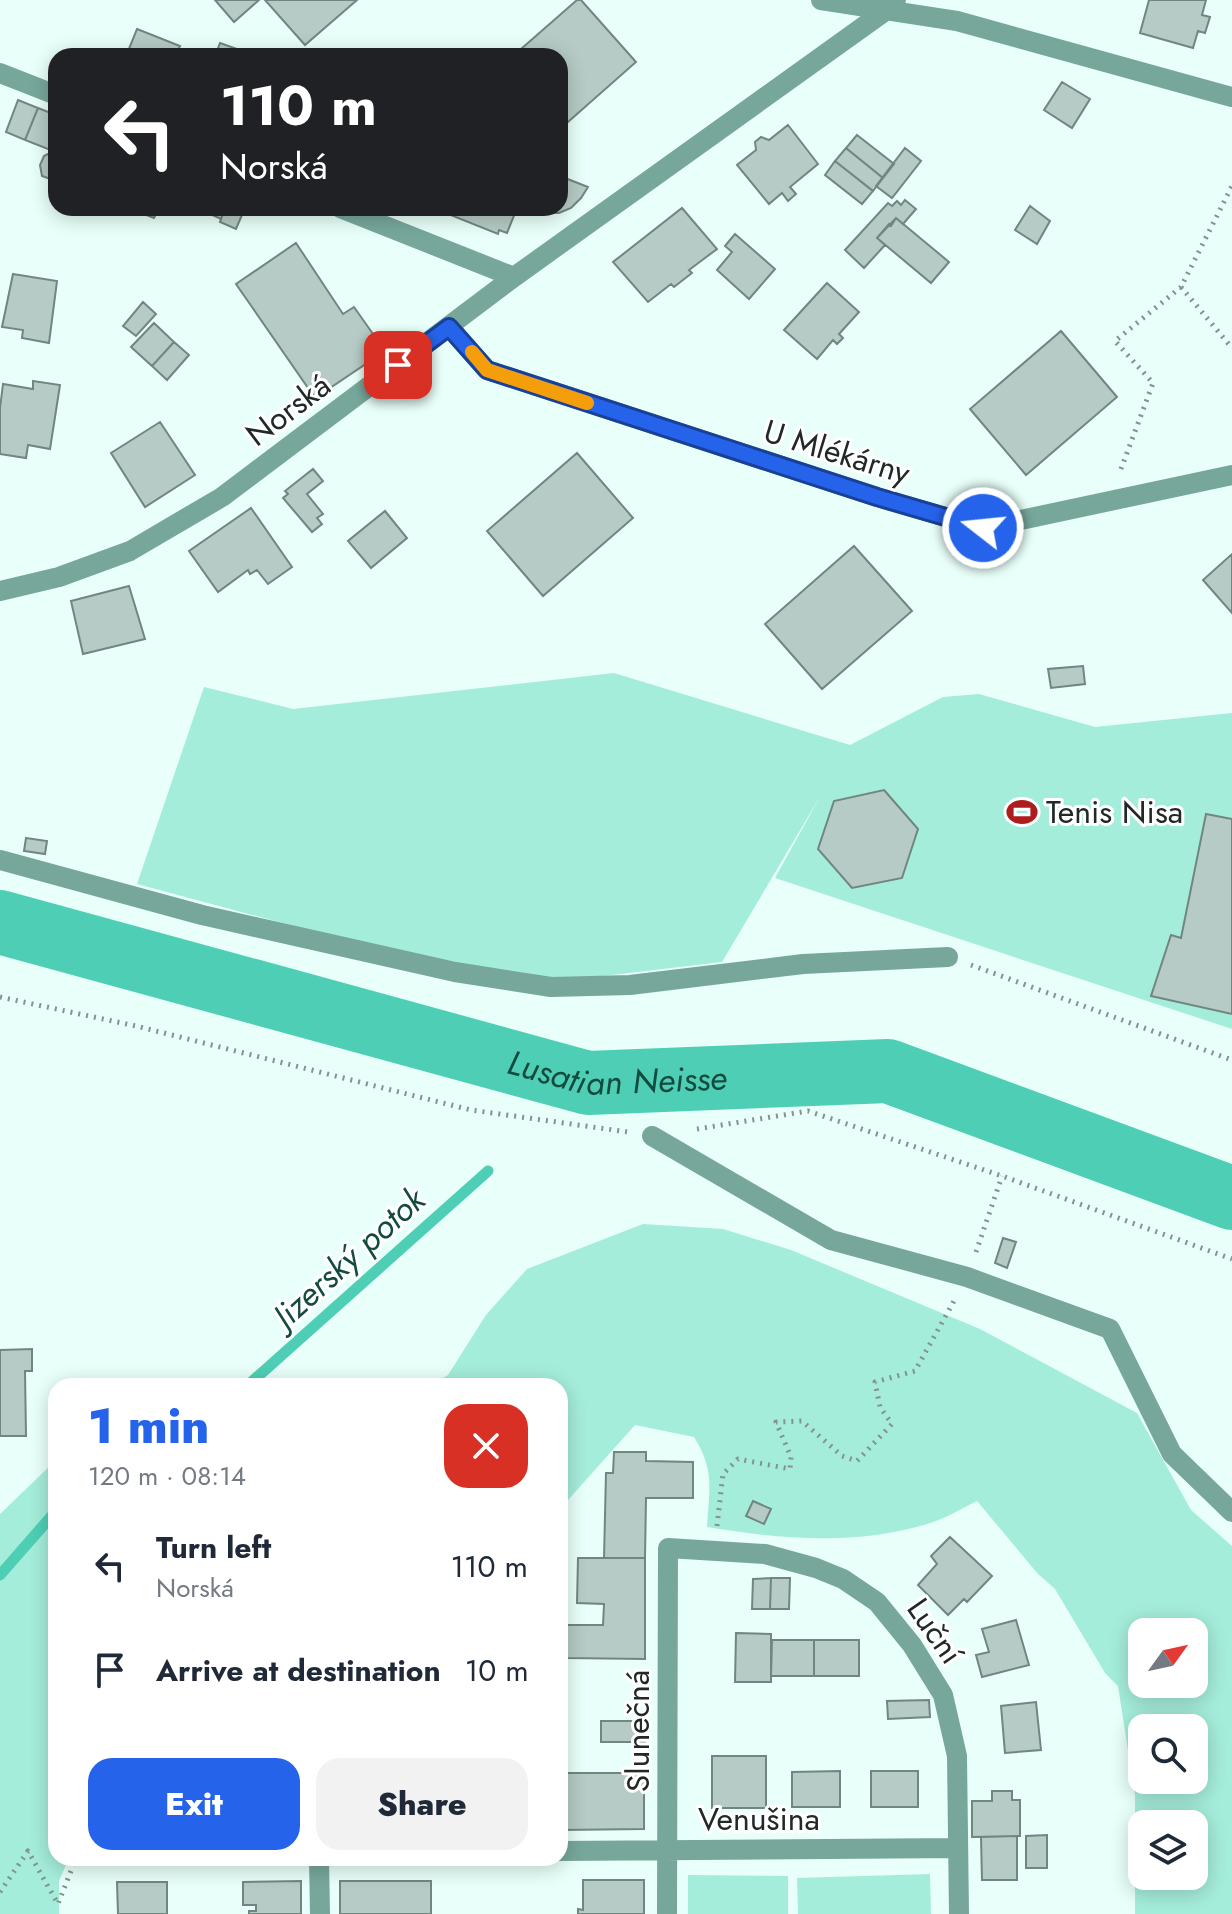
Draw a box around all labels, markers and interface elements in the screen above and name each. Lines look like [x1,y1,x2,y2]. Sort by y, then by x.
text: 110 m [220,65,377,146]
icon: left [88,80,192,184]
text: Norská [220,140,328,192]
pin [364,331,432,399]
icon: arrive [376,343,420,387]
street label: Norská [236,363,340,457]
street label: U Mlékárny [758,408,917,496]
position arrow [941,486,1025,570]
place label: Tenis Nisa [1046,789,1183,835]
sports icon: Tenis Nisa [1005,795,1039,829]
water label: Lusatian Neisse [502,1038,728,1108]
water label: Jizerský potok [258,1175,437,1344]
text: 1 min [88,1392,209,1461]
button: close [444,1404,528,1488]
text: 120 m · 08:14 [88,1457,246,1495]
text: Turn left [156,1526,271,1569]
icon: left [88,1544,132,1588]
text: 110 m [451,1545,528,1588]
text: Norská [156,1569,234,1607]
street label: Luční [896,1589,975,1675]
north arrow [1128,1618,1208,1698]
map controls [1128,1618,1208,1890]
icon: arrive [88,1648,132,1692]
text: Arrive at destination [156,1649,441,1692]
text: 10 m [465,1649,529,1692]
street label: Slunečná [615,1670,661,1792]
button: search [1128,1714,1208,1794]
button: Exit [88,1758,300,1850]
button: Share [316,1758,528,1850]
street label: Venušina [698,1796,820,1842]
button: layers [1128,1810,1208,1890]

